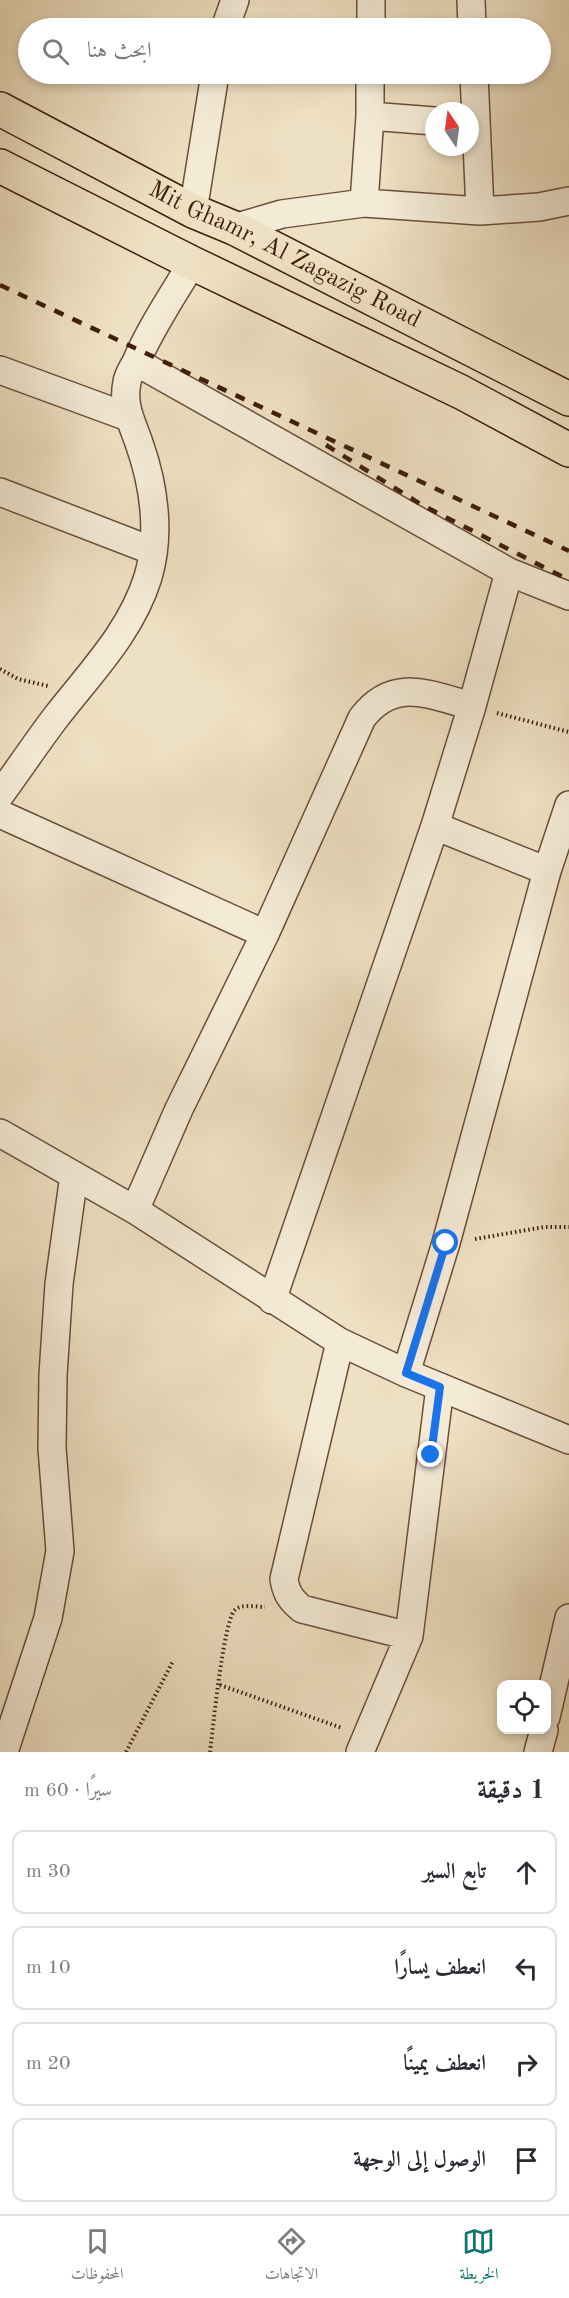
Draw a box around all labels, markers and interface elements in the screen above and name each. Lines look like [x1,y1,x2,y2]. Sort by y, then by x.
search box [18,18,551,84]
icon: search [39,35,72,68]
text: ابحث هنا [87,40,152,62]
north arrow [425,102,479,156]
street label: Mit Ghamr, Al Zagazig Road [144,178,424,333]
route start [432,1229,458,1255]
route end [417,1441,443,1467]
map controls [497,1680,551,1734]
button: locate [497,1680,551,1734]
text: 1 دقيقة [477,1778,545,1804]
text: سيرًا · 60 m [24,1781,112,1801]
icon: ahead [510,1856,543,1889]
text: تابع السير [422,1861,486,1883]
text: 30 m [26,1862,71,1882]
icon: left [510,1952,543,1985]
text: انعطف يسارًا [394,1957,486,1979]
text: 10 m [26,1958,71,1978]
icon: right [510,2048,543,2081]
text: انعطف يمينًا [403,2053,486,2075]
text: 20 m [26,2054,71,2074]
icon: arrive [510,2144,543,2177]
text: الوصول إلى الوجهة [353,2149,486,2171]
tab: المحفوظات [71,2225,123,2289]
tab: الاتجاهات [265,2225,318,2289]
tab: الخريطة [459,2225,498,2289]

